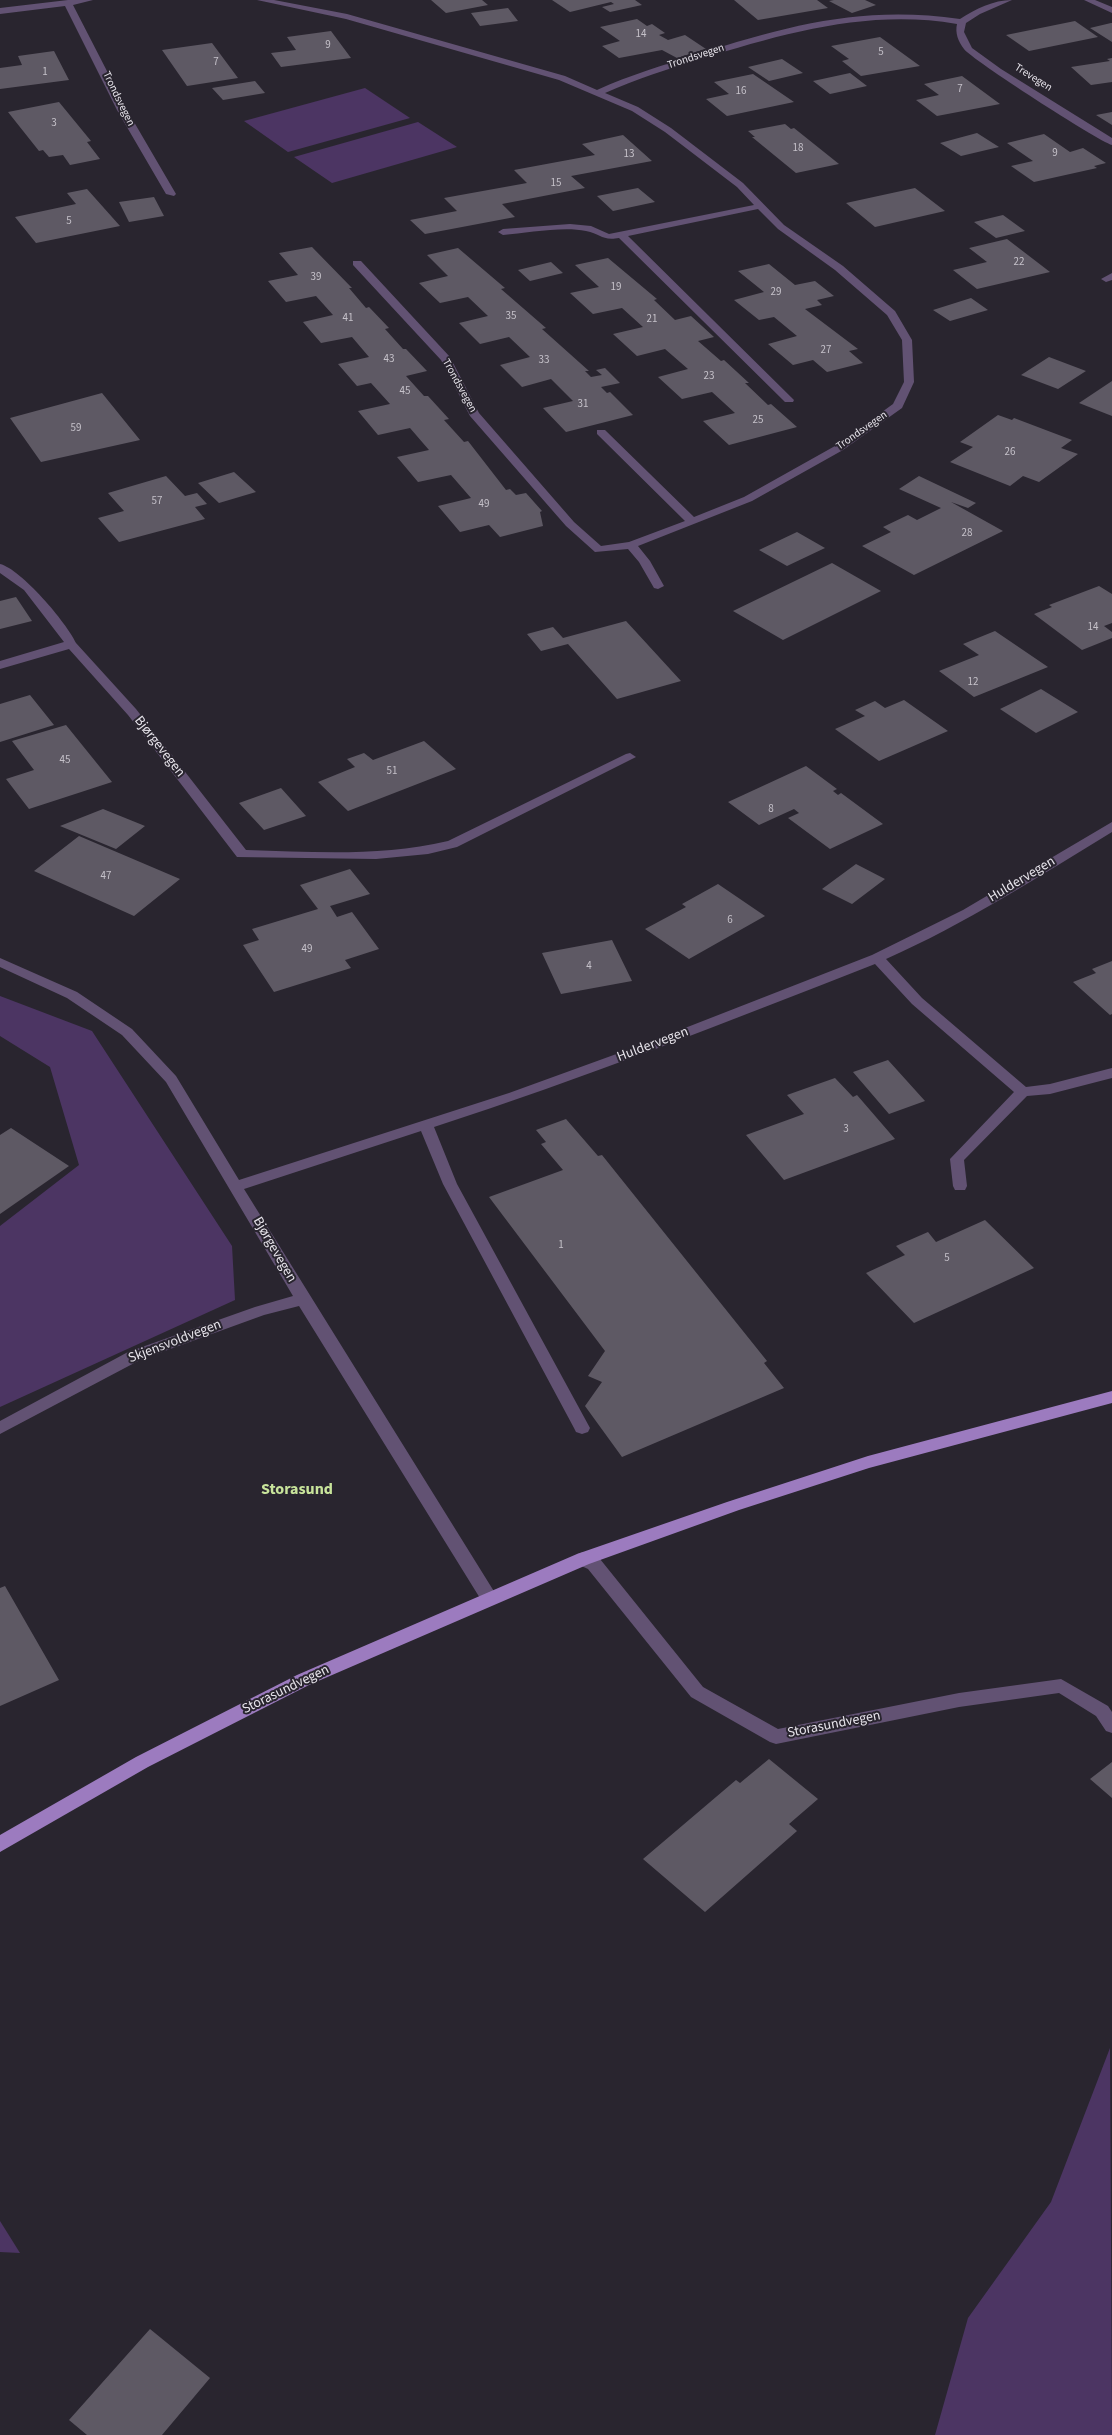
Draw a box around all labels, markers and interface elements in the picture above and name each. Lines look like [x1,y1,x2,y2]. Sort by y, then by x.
house number: 14 [636,28,646,42]
house number: 9 [325,39,331,53]
street label: Trondsvegen [666,42,726,72]
house number: 5 [878,46,884,60]
house number: 7 [213,56,219,70]
street label: Trevegen [1012,61,1054,95]
house number: 1 [42,66,48,80]
street label: Trondsvegen [99,70,137,128]
house number: 7 [957,83,963,97]
house number: 16 [736,85,746,99]
house number: 3 [51,117,57,131]
house number: 18 [793,142,803,156]
house number: 9 [1052,147,1058,161]
house number: 13 [624,148,634,162]
house number: 15 [551,177,561,191]
house number: 5 [66,215,72,229]
house number: 22 [1014,256,1024,270]
house number: 39 [311,271,321,285]
house number: 19 [611,281,621,295]
house number: 29 [771,286,781,300]
house number: 35 [506,310,516,324]
house number: 41 [343,312,353,326]
house number: 21 [647,313,657,327]
house number: 27 [821,344,831,358]
house number: 43 [384,353,394,367]
house number: 33 [539,354,549,368]
street label: Trondsvegen [439,357,479,415]
house number: 23 [704,370,714,384]
house number: 45 [400,385,410,399]
house number: 31 [578,398,588,412]
street label: Trondsvegen [834,409,890,453]
house number: 25 [753,414,763,428]
house number: 59 [71,422,81,436]
house number: 26 [1005,446,1015,460]
house number: 57 [152,495,162,509]
house number: 49 [479,498,489,512]
house number: 28 [962,527,972,541]
house number: 14 [1088,621,1098,635]
house number: 12 [968,676,978,690]
street label: Bjørgevegen [130,713,188,781]
house number: 45 [60,754,70,768]
house number: 51 [387,765,397,779]
house number: 8 [768,803,774,817]
street label: Huldervegen [986,853,1058,907]
house number: 47 [101,870,111,884]
house number: 6 [727,914,733,928]
house number: 49 [302,943,312,957]
house number: 4 [586,960,592,974]
street label: Huldervegen [615,1024,691,1066]
house number: 3 [843,1123,849,1137]
street label: Bjørgevegen [249,1214,299,1286]
house number: 1 [558,1239,564,1253]
house number: 5 [944,1252,950,1266]
street label: Skjensvoldvegen [126,1317,224,1367]
district label: Storasund [261,1480,333,1500]
street label: Storasundvegen [240,1662,332,1718]
street label: Storasundvegen [786,1708,882,1742]

